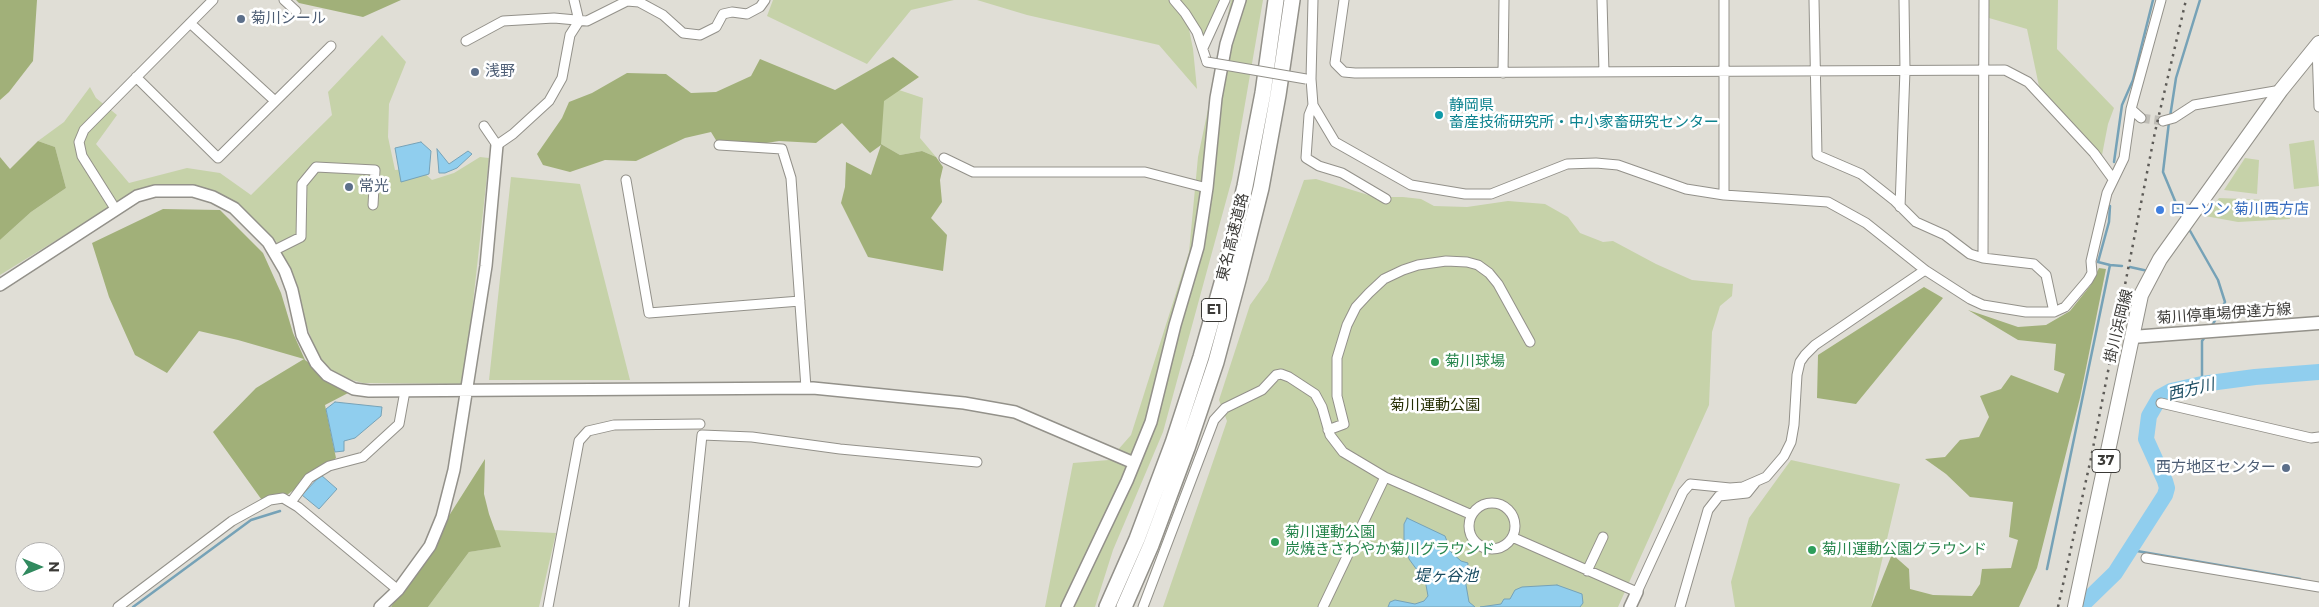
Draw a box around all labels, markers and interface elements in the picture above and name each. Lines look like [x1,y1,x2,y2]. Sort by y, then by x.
place label: 菊川シール [251,10,326,28]
marker: 菊川シール [235,13,247,25]
place label: 浅野 [485,63,515,81]
marker: 浅野 [469,66,481,78]
place label: 静岡県 畜産技術研究所・中小家畜研究センター [1449,97,1719,132]
marker: 静岡県 畜産技術研究所・中小家畜研究センター [1433,109,1445,121]
place label: 常光 [359,178,389,196]
marker: 常光 [343,181,355,193]
street label: 東名高速道路 [1213,191,1253,283]
place label: ローソン 菊川西方店 [2170,201,2309,219]
marker: ローソン 菊川西方店 [2154,204,2166,216]
street label: 掛川浜岡線 [2101,287,2137,365]
road number: E1 [1202,298,1226,322]
street label: 菊川停車場伊達方線 [2156,300,2292,328]
place label: 菊川球場 [1445,353,1505,371]
marker: 菊川球場 [1429,356,1441,368]
water label: 西方川 [2165,375,2217,405]
park label: 菊川運動公園 [1390,397,1480,415]
road number: 37 [2092,450,2120,472]
place label: 西方地区センター [2156,459,2276,477]
marker: 西方地区センター [2280,462,2292,474]
place label: 菊川運動公園 炭焼きさわやか菊川グラウンド [1285,524,1495,559]
marker: 菊川運動公園 炭焼きさわやか菊川グラウンド [1269,536,1281,548]
place label: 菊川運動公園グラウンド [1822,541,1987,559]
north arrow [15,542,65,592]
marker: 菊川運動公園グラウンド [1806,544,1818,556]
text: N [45,561,63,573]
water label: 堤ヶ谷池 [1414,566,1478,586]

